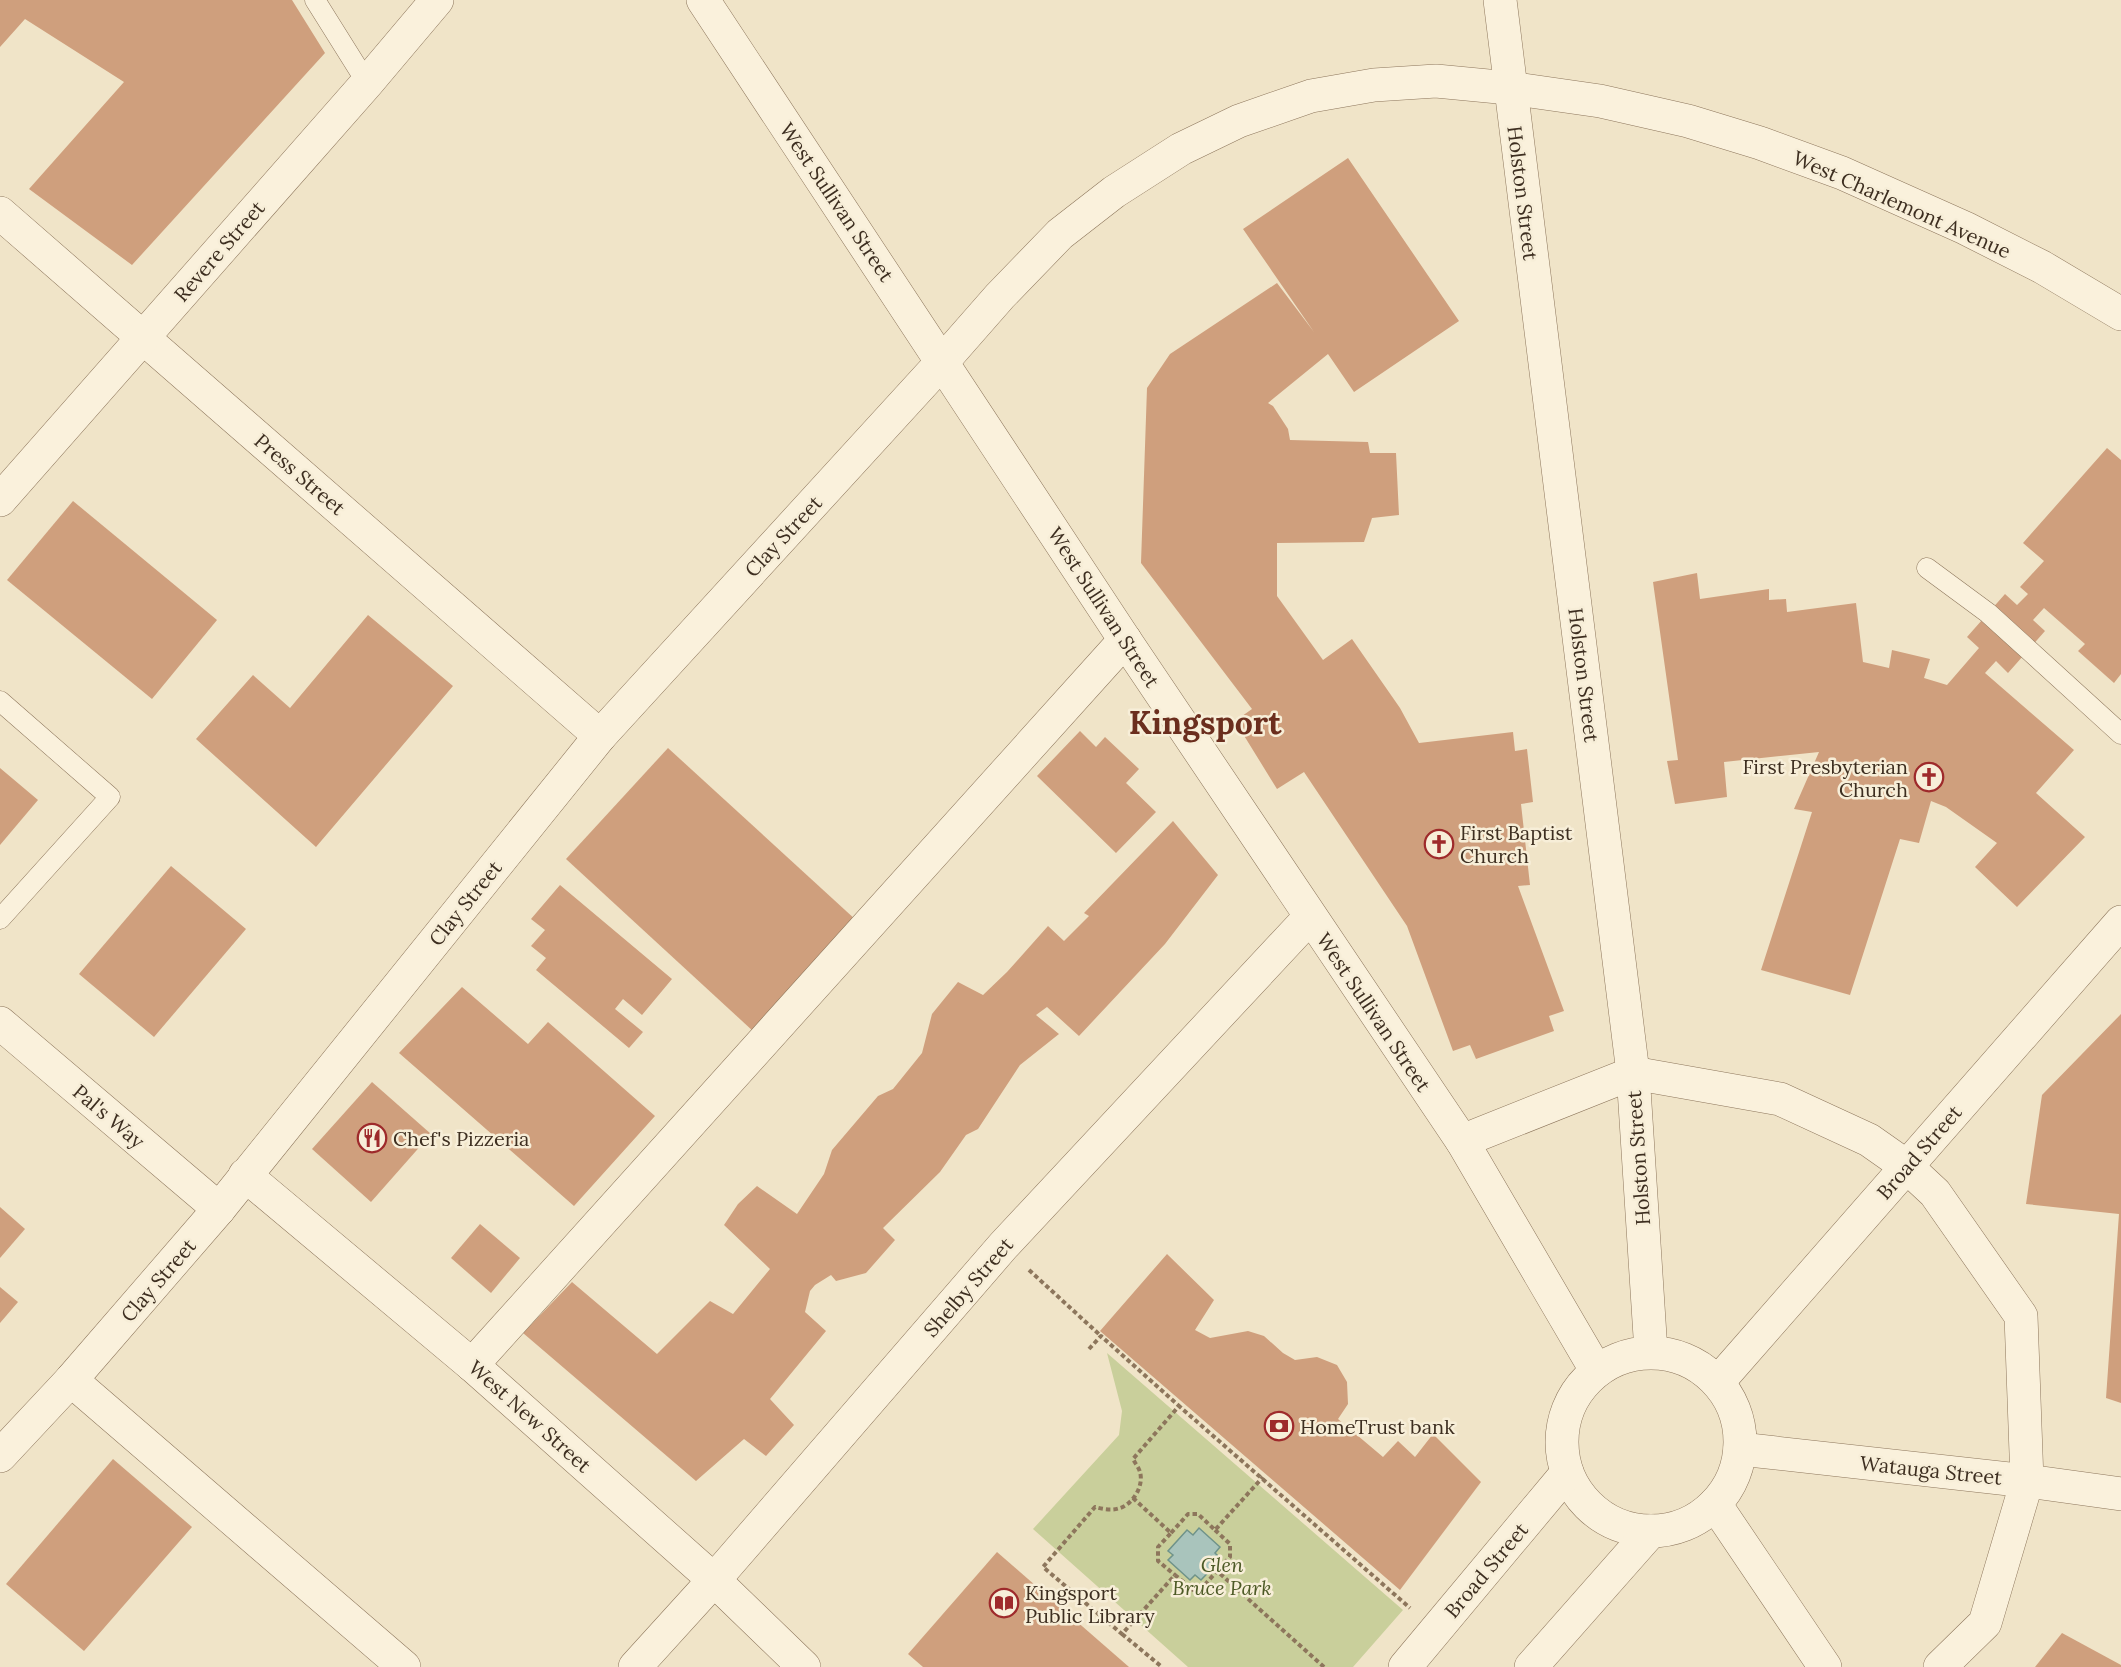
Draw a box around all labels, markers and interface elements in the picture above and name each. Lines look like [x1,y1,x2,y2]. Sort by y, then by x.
street label: West Sullivan Street [775,118,900,286]
street label: Holston Street [1502,124,1544,262]
street label: West Charlemont Avenue [1789,145,2015,263]
street label: Revere Street [168,195,270,306]
street label: Press Street [250,428,351,520]
street label: Clay Street [739,490,827,582]
street label: West Sullivan Street [1043,522,1165,692]
street label: Holston Street [1563,606,1605,744]
district label: Kingsport [1129,702,1282,743]
place label: First Presbyterian Church [1742,754,1908,802]
church icon: First Presbyterian Church [1913,761,1945,793]
place label: First Baptist Church [1460,820,1573,868]
church icon: First Baptist Church [1423,828,1455,860]
street label: Clay Street [423,855,507,951]
street label: West Sullivan Street [1312,928,1437,1096]
street label: Pal's Way [68,1079,150,1154]
street label: Holston Street [1621,1089,1655,1226]
street label: Broad Street [1871,1100,1967,1204]
restaurant icon: Chef's Pizzeria [356,1122,388,1154]
place label: Chef's Pizzeria [393,1126,529,1151]
street label: Shelby Street [918,1232,1018,1342]
street label: Clay Street [115,1233,201,1327]
street label: West New Street [464,1355,597,1478]
bank icon: HomeTrust bank [1263,1410,1295,1442]
place label: HomeTrust bank [1300,1414,1455,1439]
street label: Watauga Street [1859,1450,2003,1490]
street label: Broad Street [1439,1517,1533,1623]
park label: Glen Bruce Park [1172,1552,1272,1600]
place label: Kingsport Public Library [1025,1580,1155,1628]
library icon: Kingsport Public Library [988,1587,1020,1619]

